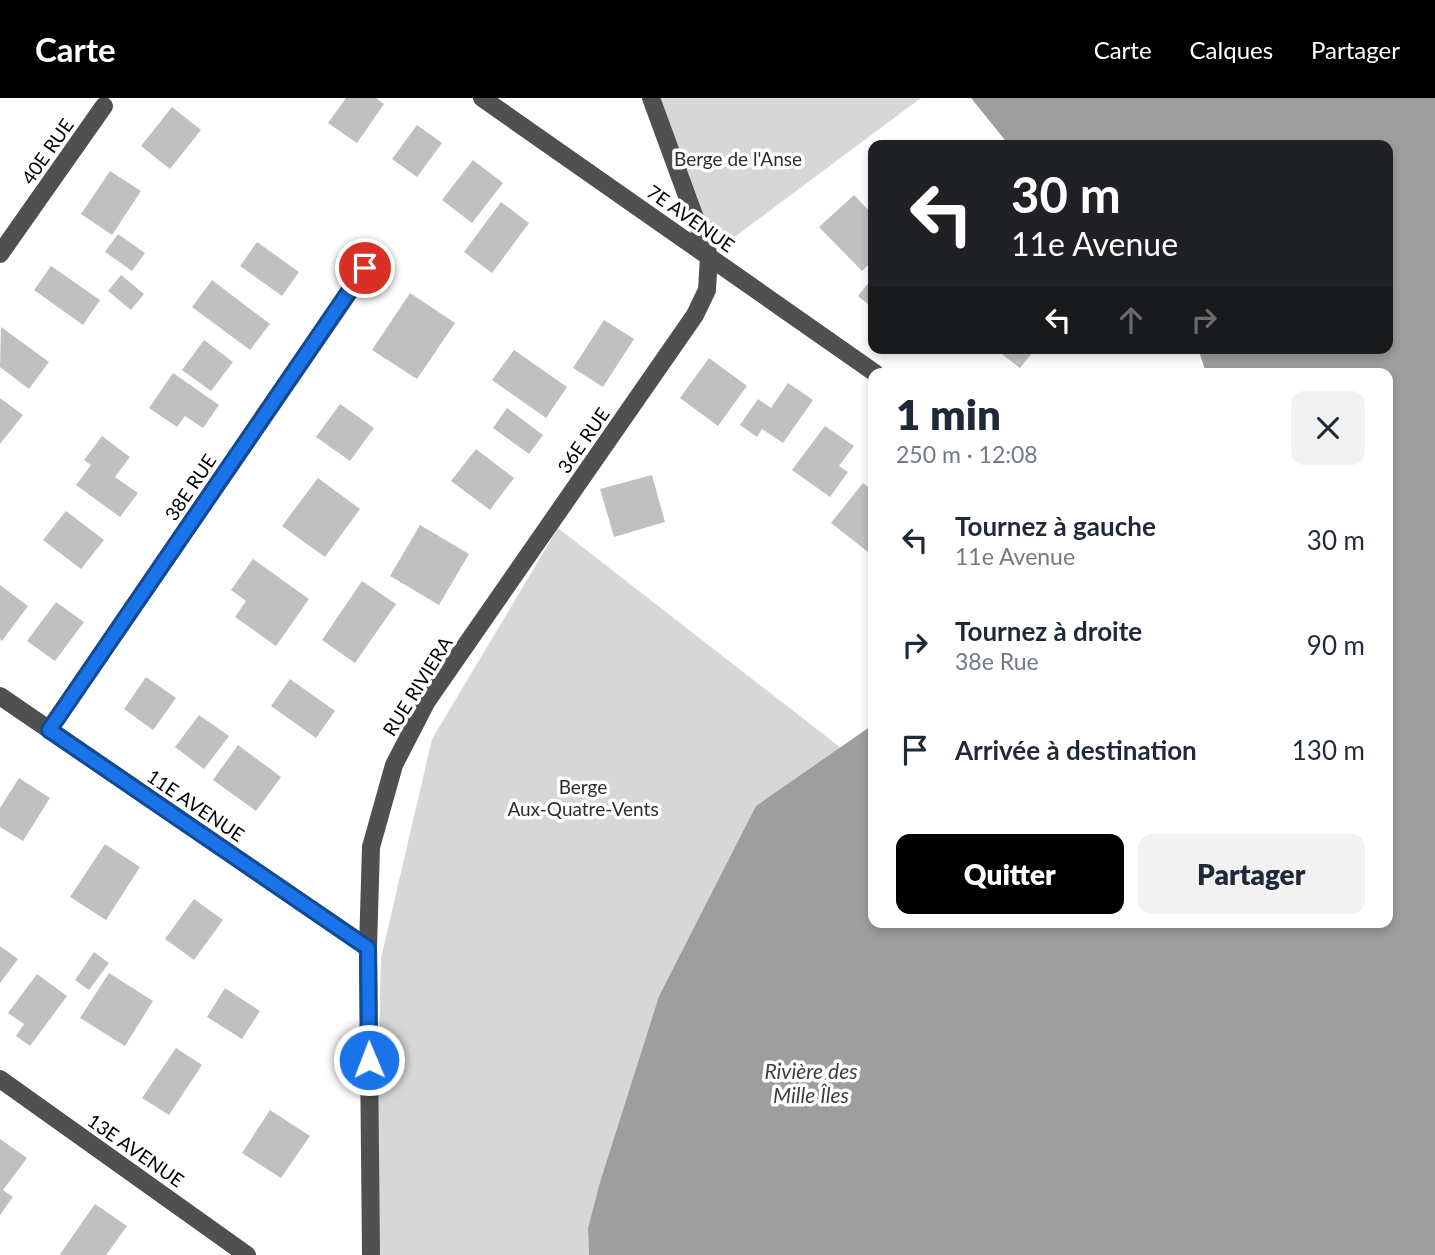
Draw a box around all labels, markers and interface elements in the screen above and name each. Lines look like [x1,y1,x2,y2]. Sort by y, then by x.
text: Carte [35,29,116,69]
text: Carte [1094,35,1152,64]
text: Calques [1190,35,1273,64]
text: Partager [1311,35,1400,64]
street label: 40E RUE [16,114,78,188]
park label: Berge de l'Anse [674,147,802,170]
text: 30 m [1011,165,1121,223]
icon: left [896,168,987,259]
street label: 7E AVENUE [643,180,739,256]
text: 11e Avenue [1011,224,1178,263]
pin [335,238,395,298]
icon: arrive [346,249,384,287]
icon: left [1039,301,1077,339]
icon: ahead [1112,301,1150,339]
icon: right [1185,301,1223,339]
text: 1 min [896,389,1001,439]
button: close [1291,391,1365,465]
street label: 36E RUE [552,403,614,477]
text: 250 m · 12:08 [896,440,1038,468]
street label: 38E RUE [160,450,220,524]
text: Tournez à gauche [955,510,1156,542]
icon: left [896,521,934,559]
text: 30 m [1307,524,1365,556]
text: 11e Avenue [955,542,1075,570]
text: Tournez à droite [955,615,1142,647]
icon: right [896,626,934,664]
text: 90 m [1307,629,1365,661]
street label: RUE RIVIERA [377,632,457,740]
text: 38e Rue [955,647,1039,675]
icon: arrive [896,731,934,769]
text: Arrivée à destination [955,734,1197,766]
text: 130 m [1292,734,1365,766]
street label: 11E AVENUE [143,764,249,846]
park label: Berge Aux-Quatre-Vents [507,775,659,820]
button: Quitter [896,834,1124,914]
button: Partager [1138,834,1365,914]
position arrow [332,1023,406,1097]
water label: Rivière des Mille Îles [764,1058,858,1107]
street label: 13E AVENUE [83,1108,189,1192]

